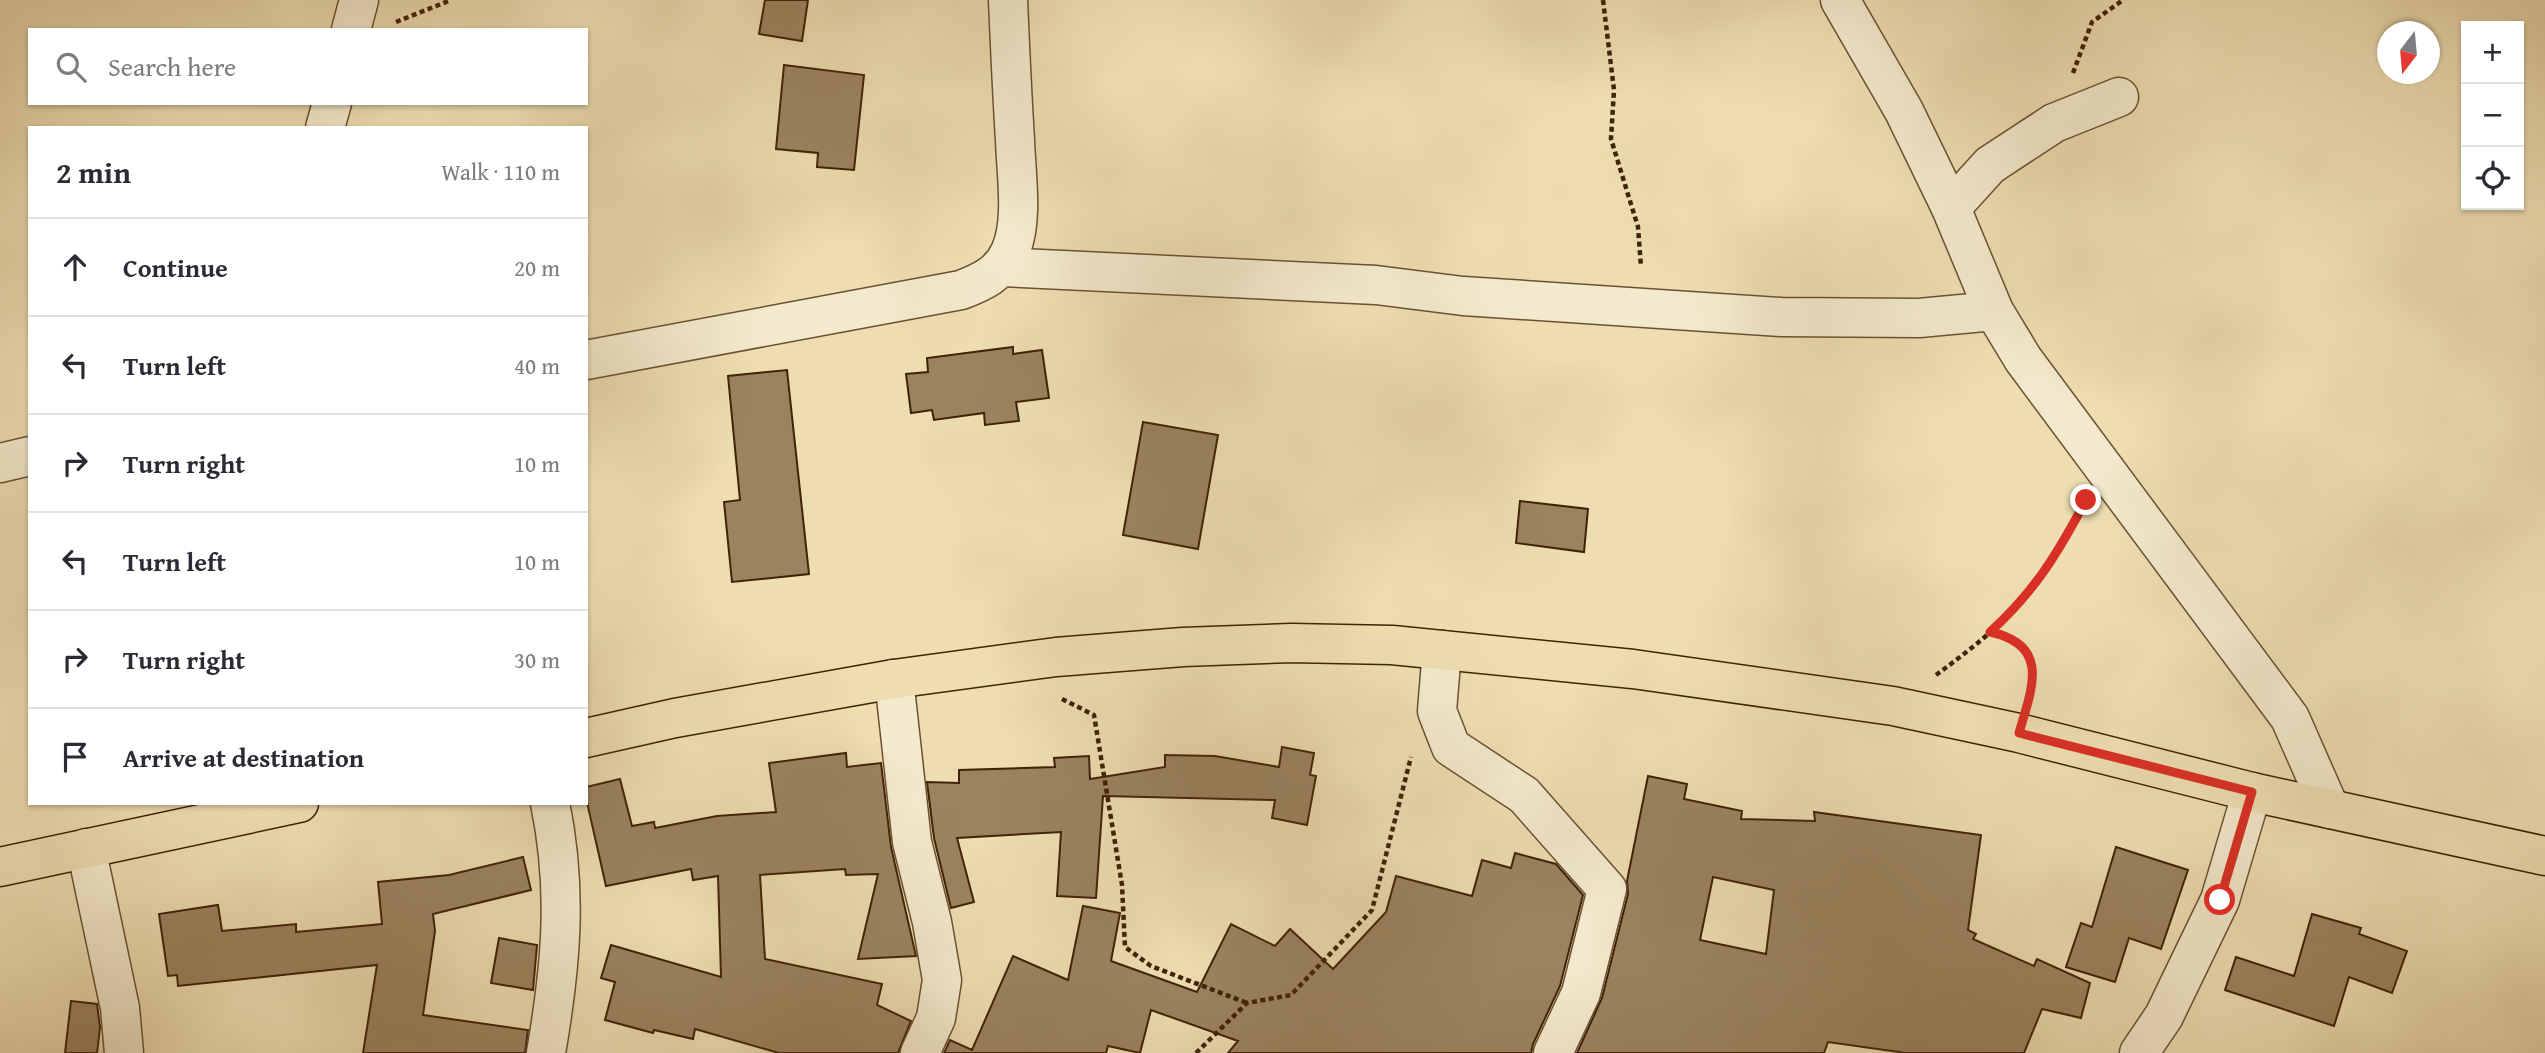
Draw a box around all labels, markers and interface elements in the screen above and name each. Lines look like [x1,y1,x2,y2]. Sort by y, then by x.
north arrow [2377,21,2440,84]
map controls [2461,21,2524,210]
button: + [2461,21,2524,84]
search box [28,28,588,105]
text: Search here [108,47,236,86]
icon: search [52,48,90,86]
button: − [2461,84,2524,147]
button: locate [2461,147,2524,210]
text: 2 min [56,150,131,194]
text: Walk · 110 m [441,155,560,188]
icon: ahead [56,248,94,286]
text: Continue [123,248,228,287]
text: 20 m [514,251,560,284]
icon: left [56,346,94,384]
text: Turn left [123,346,226,385]
text: 40 m [514,349,560,382]
icon: right [56,444,94,482]
text: Turn right [123,444,245,483]
text: 10 m [514,447,560,480]
route end [2070,484,2101,515]
icon: left [56,542,94,580]
text: Turn left [123,542,226,581]
text: 10 m [514,545,560,578]
icon: right [56,640,94,678]
text: Turn right [123,640,245,679]
text: 30 m [514,643,560,676]
icon: arrive [56,738,94,776]
text: Arrive at destination [123,738,364,777]
route start [2204,884,2235,915]

